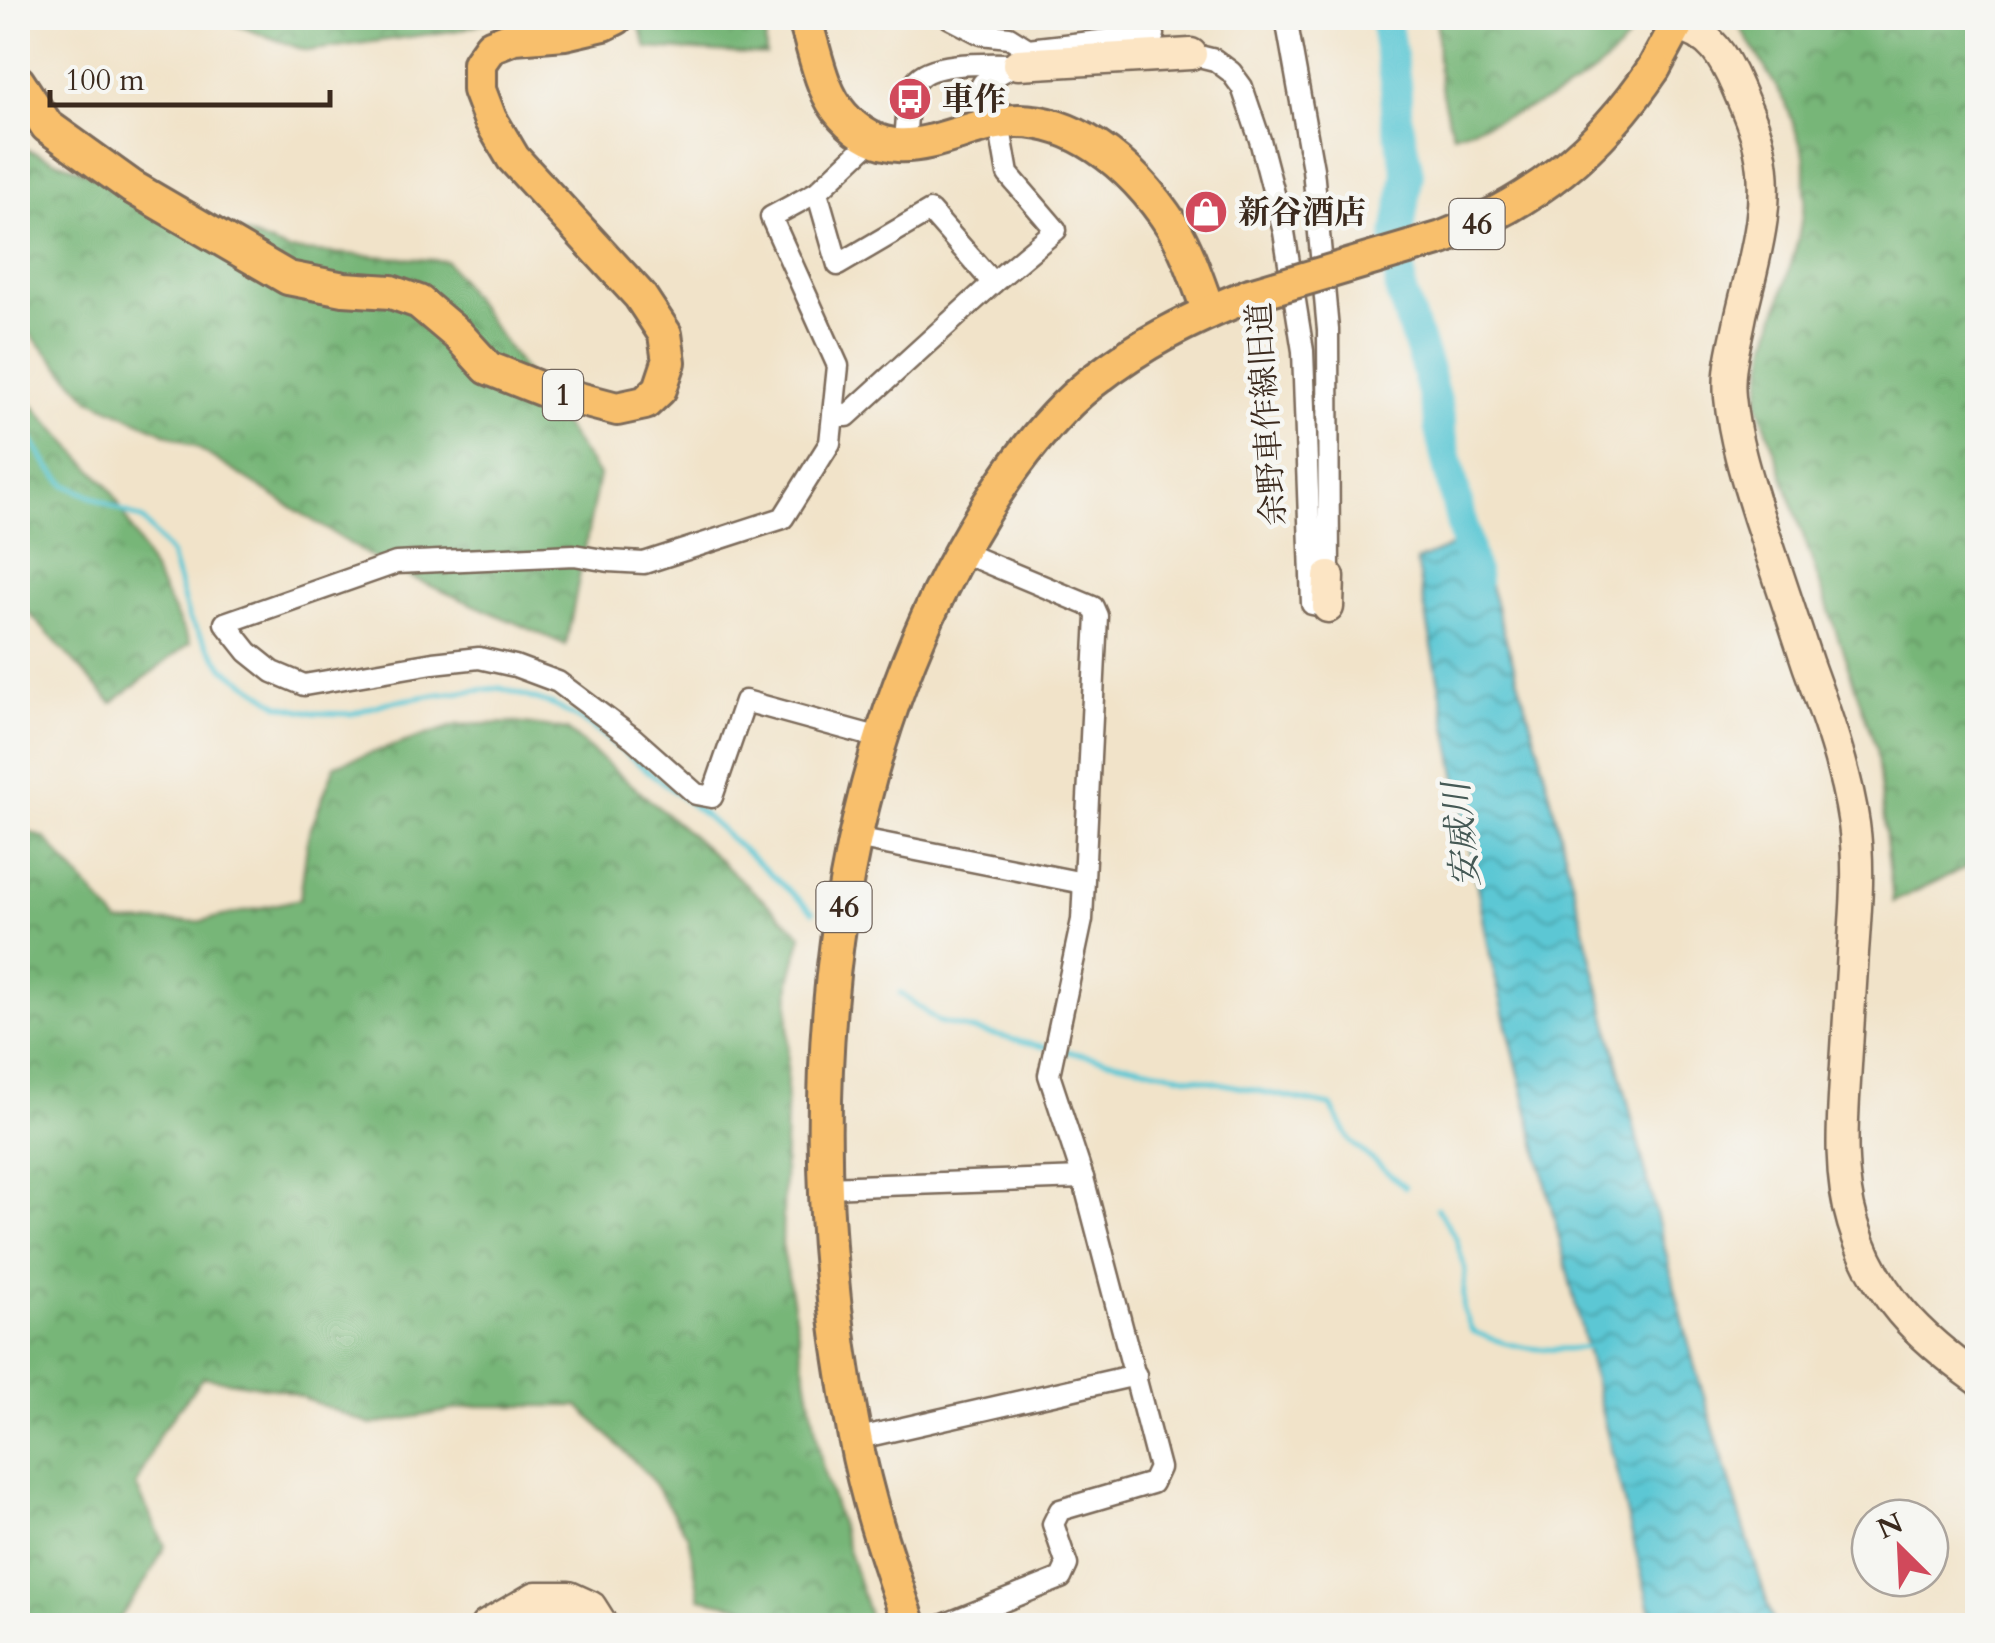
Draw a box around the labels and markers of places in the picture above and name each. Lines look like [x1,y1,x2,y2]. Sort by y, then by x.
bus stop icon: 車作 [887,76,933,122]
place label: 車作 [942,78,1006,122]
shop icon: 新谷酒店 [1183,189,1229,235]
place label: 新谷酒店 [1238,191,1366,235]

